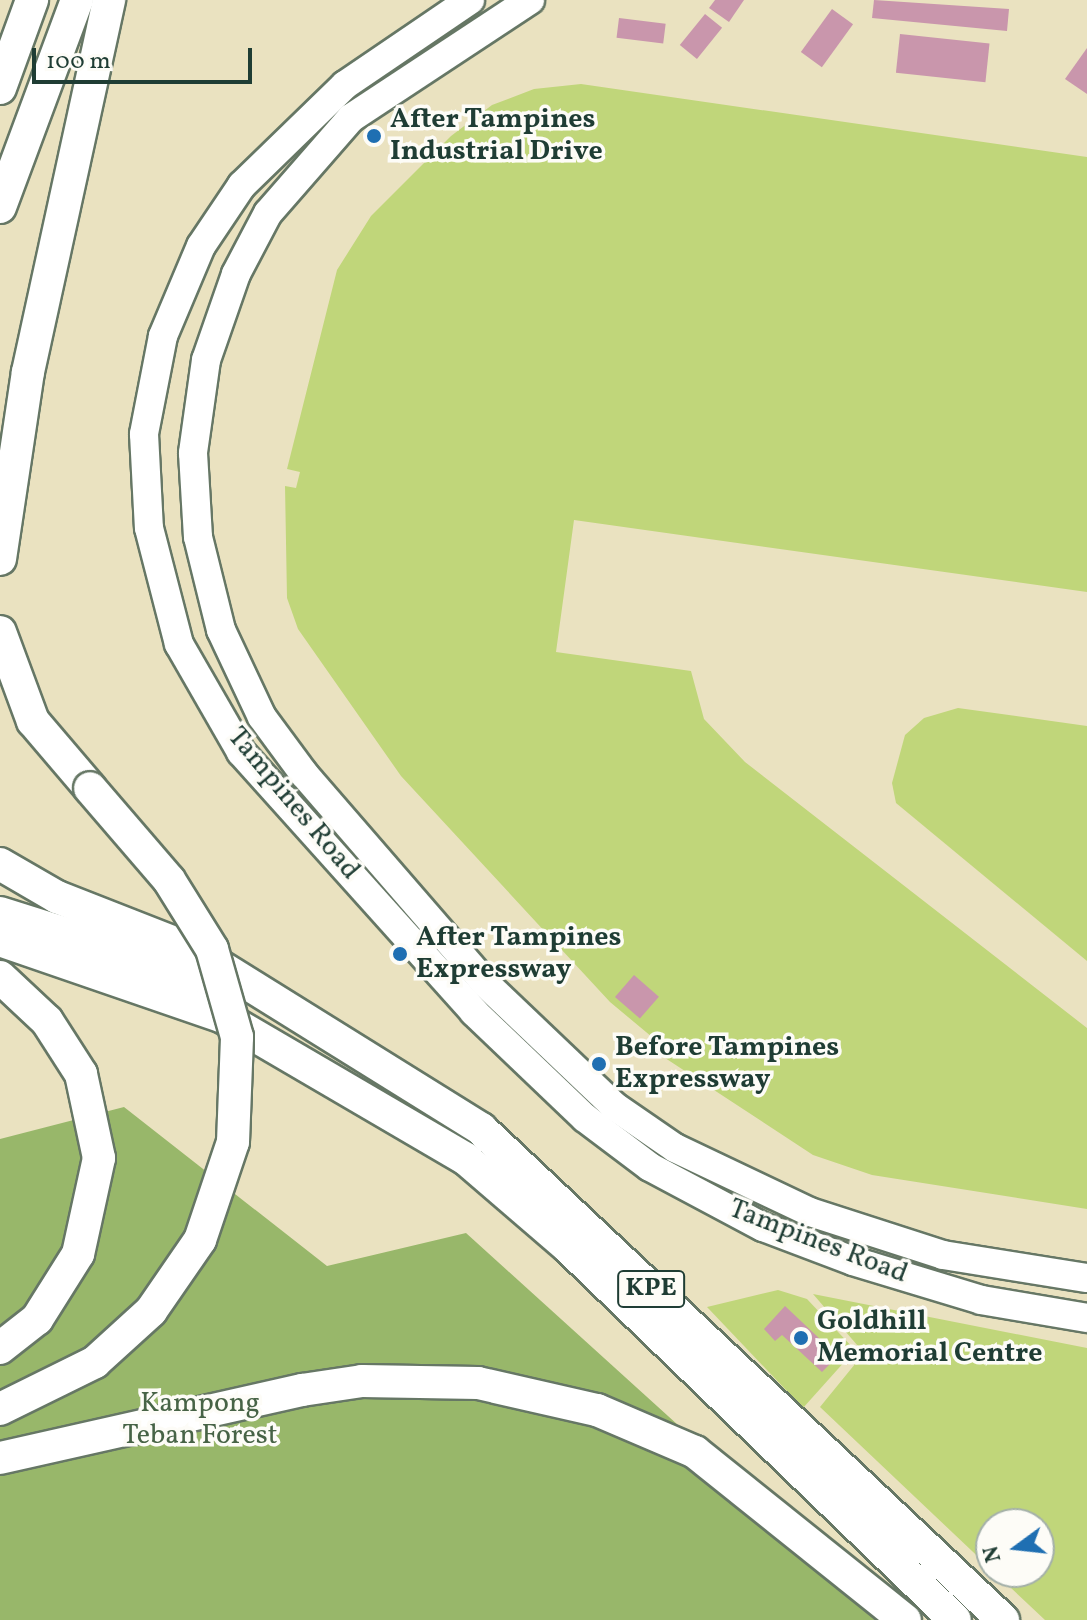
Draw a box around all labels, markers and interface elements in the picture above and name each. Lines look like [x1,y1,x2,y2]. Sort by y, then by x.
scale bar [36,32,256,82]
text: 100 m [46,45,111,79]
place label: After Tampines Industrial Drive [390,103,603,169]
marker: After Tampines Industrial Drive [365,127,383,145]
street label: Tampines Road [219,721,367,887]
place label: After Tampines Expressway [416,921,622,987]
marker: After Tampines Expressway [391,945,409,963]
place label: Before Tampines Expressway [615,1031,840,1097]
marker: Before Tampines Expressway [590,1055,608,1073]
street label: Tampines Road [724,1193,912,1291]
road number: KPE [617,1267,685,1311]
place label: Goldhill Memorial Centre [817,1305,1043,1371]
marker: Goldhill Memorial Centre [792,1329,810,1347]
park label: Kampong Teban Forest [122,1387,278,1453]
north arrow [975,1508,1055,1588]
text: N [976,1542,1010,1566]

